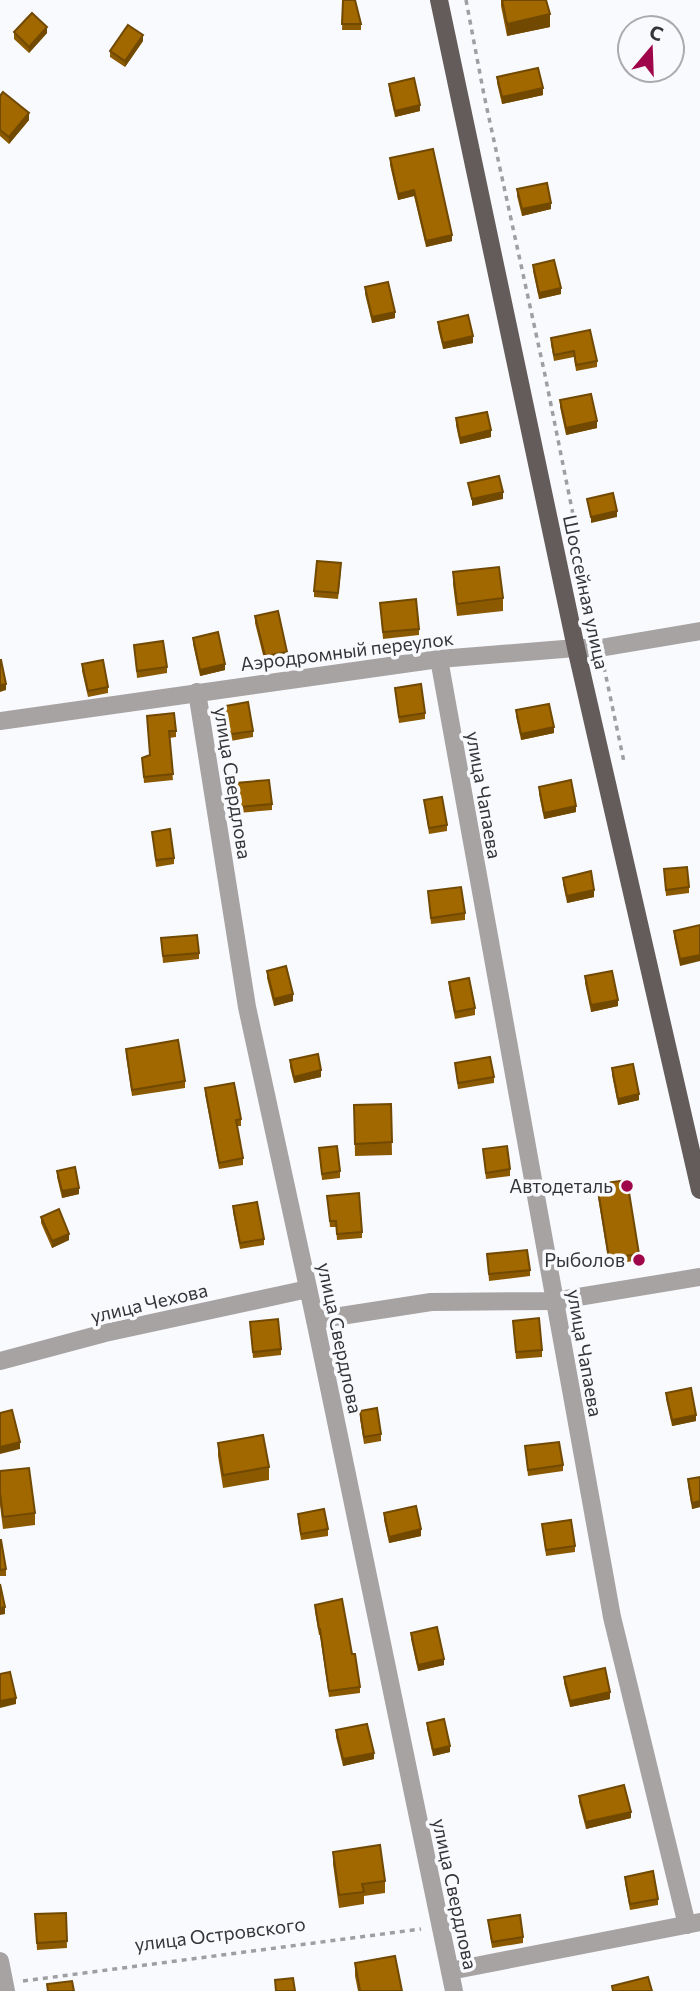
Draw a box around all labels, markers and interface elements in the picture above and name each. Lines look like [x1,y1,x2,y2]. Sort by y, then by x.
north arrow [616,14,686,84]
text: С [647,19,667,45]
street label: Шоссейная улица [559,513,614,671]
street label: Аэродромный переулок [239,626,455,675]
street label: улица Свердлова [210,705,257,861]
street label: улица Чапаева [462,729,507,860]
place label: Автодеталь [509,1174,613,1197]
marker: Автодеталь [619,1178,635,1194]
place label: Рыболов [544,1248,625,1271]
marker: Рыболов [631,1252,647,1268]
street label: улица Свердлова [313,1260,368,1415]
street label: улица Чехова [88,1278,210,1327]
street label: улица Чапаева [563,1287,608,1418]
street label: улица Свердлова [428,1816,483,1971]
street label: улица Островского [133,1912,307,1955]

